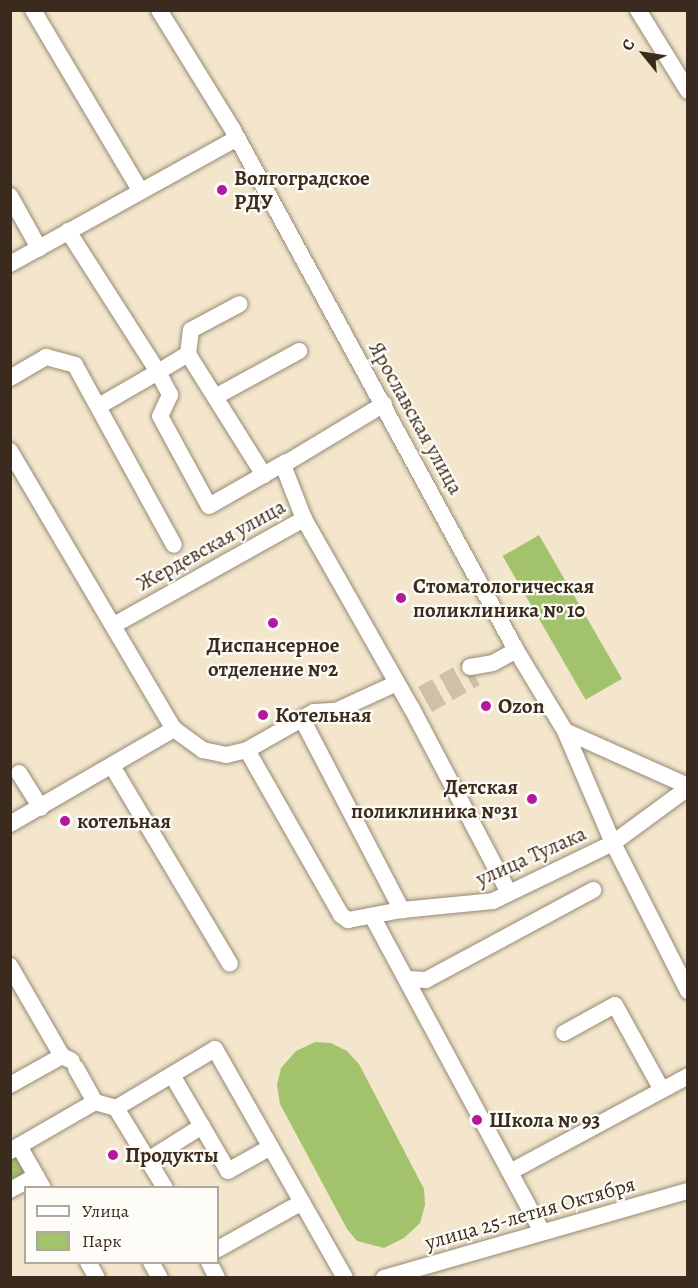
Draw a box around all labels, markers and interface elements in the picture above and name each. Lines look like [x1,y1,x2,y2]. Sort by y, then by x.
north arrow [614,24,674,84]
text: С [616,35,640,55]
place label: Волгоградское РДУ [234,165,370,215]
marker: Волгоградское РДУ [215,183,229,197]
street label: Ярославская улица [364,337,468,499]
street label: Жердевская улица [132,494,290,596]
place label: Стоматологическая поликлиника № 10 [413,573,594,623]
marker: Стоматологическая поликлиника № 10 [394,591,408,605]
marker: Диспансерное отделение №2 [266,616,280,630]
place label: Диспансерное отделение №2 [207,632,339,682]
place label: Ozon [498,693,544,719]
marker: Ozon [479,699,493,713]
place label: Котельная [275,702,371,728]
marker: Котельная [256,708,270,722]
place label: Детская поликлиника №31 [351,774,518,824]
marker: Детская поликлиника №31 [523,790,541,808]
place label: котельная [77,808,171,834]
marker: котельная [58,814,72,828]
street label: улица Тулака [472,820,590,892]
place label: Школа № 93 [489,1107,600,1133]
marker: Школа № 93 [470,1113,484,1127]
place label: Продукты [125,1142,219,1168]
marker: Продукты [106,1148,120,1162]
street label: улица 25-летия Октября [422,1171,638,1255]
legend [24,1186,219,1264]
text: Улица [82,1199,129,1223]
text: Парк [82,1229,122,1253]

